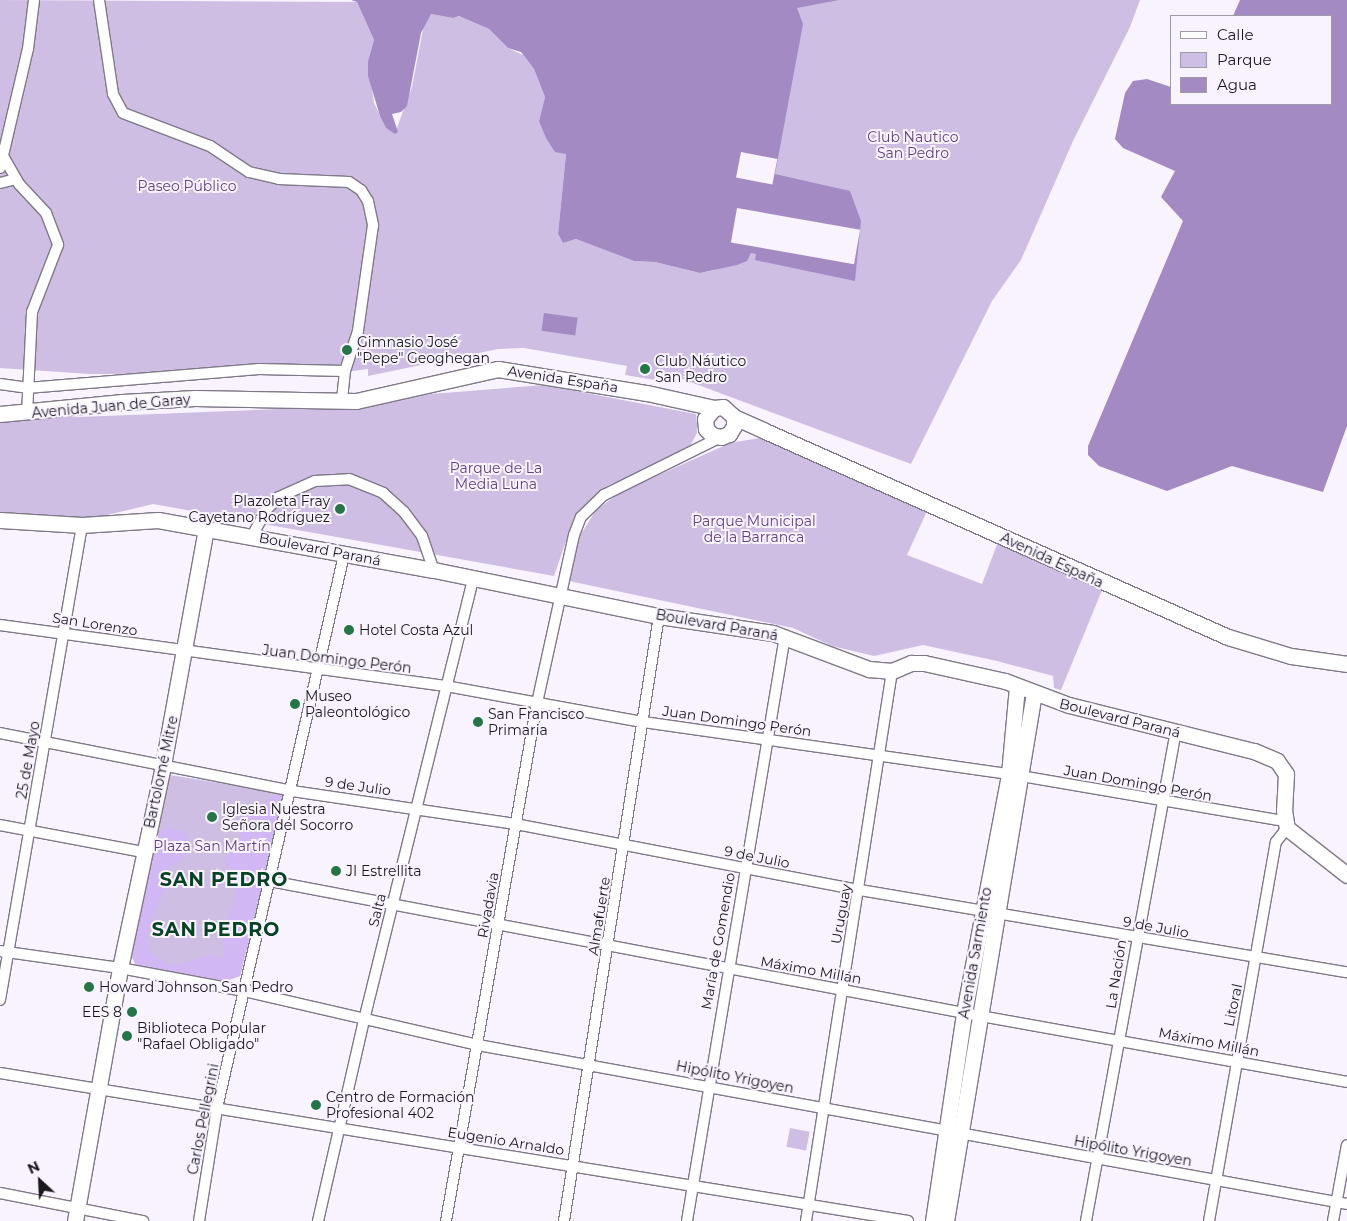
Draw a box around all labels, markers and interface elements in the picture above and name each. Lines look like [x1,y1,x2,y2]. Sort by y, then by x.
legend [1170,15,1332,105]
text: Calle [1217,25,1254,44]
text: Parque [1217,50,1272,69]
text: Agua [1217,75,1257,94]
park label: Club Nautico San Pedro [867,129,959,162]
park label: Paseo Público [138,178,236,194]
place label: Gimnasio José "Pepe" Geoghegan [357,334,490,367]
marker: Gimnasio José "Pepe" Geoghegan [341,344,353,356]
place label: Club Náutico San Pedro [655,353,746,386]
street label: Avenida España [507,362,619,396]
marker: Club Náutico San Pedro [639,363,651,375]
street label: Avenida Juan de Garay [31,391,191,421]
park label: Parque de La Media Luna [450,460,542,492]
place label: Plazoleta Fray Cayetano Rodríguez [189,493,330,526]
marker: Plazoleta Fray Cayetano Rodríguez [334,503,346,515]
park label: Parque Municipal de la Barranca [692,513,816,546]
street label: Boulevard Paraná [257,529,383,569]
street label: Avenida España [998,529,1106,591]
street label: Boulevard Paraná [654,606,780,644]
street label: San Lorenzo [51,609,139,639]
place label: Hotel Costa Azul [359,622,473,638]
marker: Hotel Costa Azul [343,624,355,636]
street label: Juan Domingo Perón [261,642,413,676]
place label: Museo Paleontológico [305,688,410,720]
street label: Boulevard Paraná [1058,695,1182,741]
marker: Museo Paleontológico [289,698,301,710]
street label: Juan Domingo Perón [661,702,813,740]
place label: San Francisco Primaria [488,706,584,739]
street label: Bartolomé Mitre [141,714,181,830]
marker: San Francisco Primaria [472,716,484,728]
street label: 25 de Mayo [13,720,43,800]
street label: Juan Domingo Perón [1063,762,1213,804]
street label: 9 de Julio [324,773,392,799]
place label: Iglesia Nuestra Señora del Socorro [222,801,353,834]
marker: Iglesia Nuestra Señora del Socorro [206,811,218,823]
park label: Plaza San Martín [153,838,271,854]
street label: 9 de Julio [723,842,791,872]
place label: JI Estrellita [346,863,421,879]
marker: JI Estrellita [330,865,342,877]
district label: SAN PEDRO [159,869,289,891]
street label: Rivadavia [474,871,502,939]
street label: María de Gomendio [698,871,738,1011]
street label: Almafuerte [585,876,613,956]
street label: Uruguay [827,883,855,945]
street label: Avenida Sarmiento [955,886,995,1020]
street label: Salta [365,891,389,929]
street label: 9 de Julio [1122,913,1190,941]
district label: SAN PEDRO [151,919,281,941]
street label: La Nación [1102,938,1130,1010]
street label: Máximo Millán [759,953,863,987]
place label: Howard Johnson San Pedro [99,979,293,995]
marker: Howard Johnson San Pedro [83,981,95,993]
street label: Litoral [1220,982,1246,1028]
place label: EES 8 [82,1004,122,1020]
marker: EES 8 [126,1006,138,1018]
place label: Biblioteca Popular "Rafael Obligado" [137,1020,266,1052]
street label: Máximo Millán [1157,1024,1261,1060]
marker: Biblioteca Popular "Rafael Obligado" [121,1030,133,1042]
street label: Hipólito Yrigoyen [675,1057,795,1097]
street label: Carlos Pellegrini [184,1062,222,1176]
place label: Centro de Formación Profesional 402 [326,1089,475,1122]
marker: Centro de Formación Profesional 402 [310,1099,322,1111]
street label: Eugenio Arnaldo [447,1123,565,1159]
street label: Hipólito Yrigoyen [1073,1132,1193,1170]
north arrow [15,1156,65,1206]
text: N [25,1157,43,1178]

